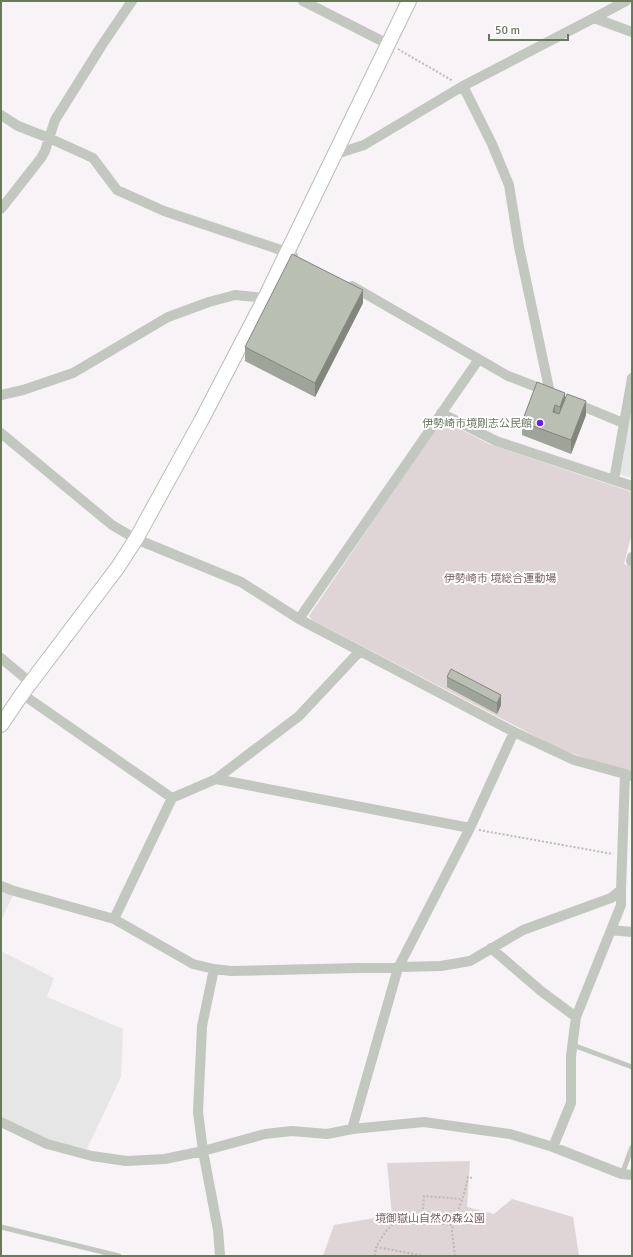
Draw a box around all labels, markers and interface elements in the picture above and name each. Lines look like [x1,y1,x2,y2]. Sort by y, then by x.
scale bar [489,16,568,42]
text: 50 m [495,23,520,38]
place label: 伊勢崎市境剛志公民館 [422,417,532,430]
marker: 伊勢崎市境剛志公民館 [535,418,545,428]
park label: 伊勢崎市 境総合運動場 [444,572,556,585]
park label: 境御嶽山自然の森公園 [375,1212,485,1225]

